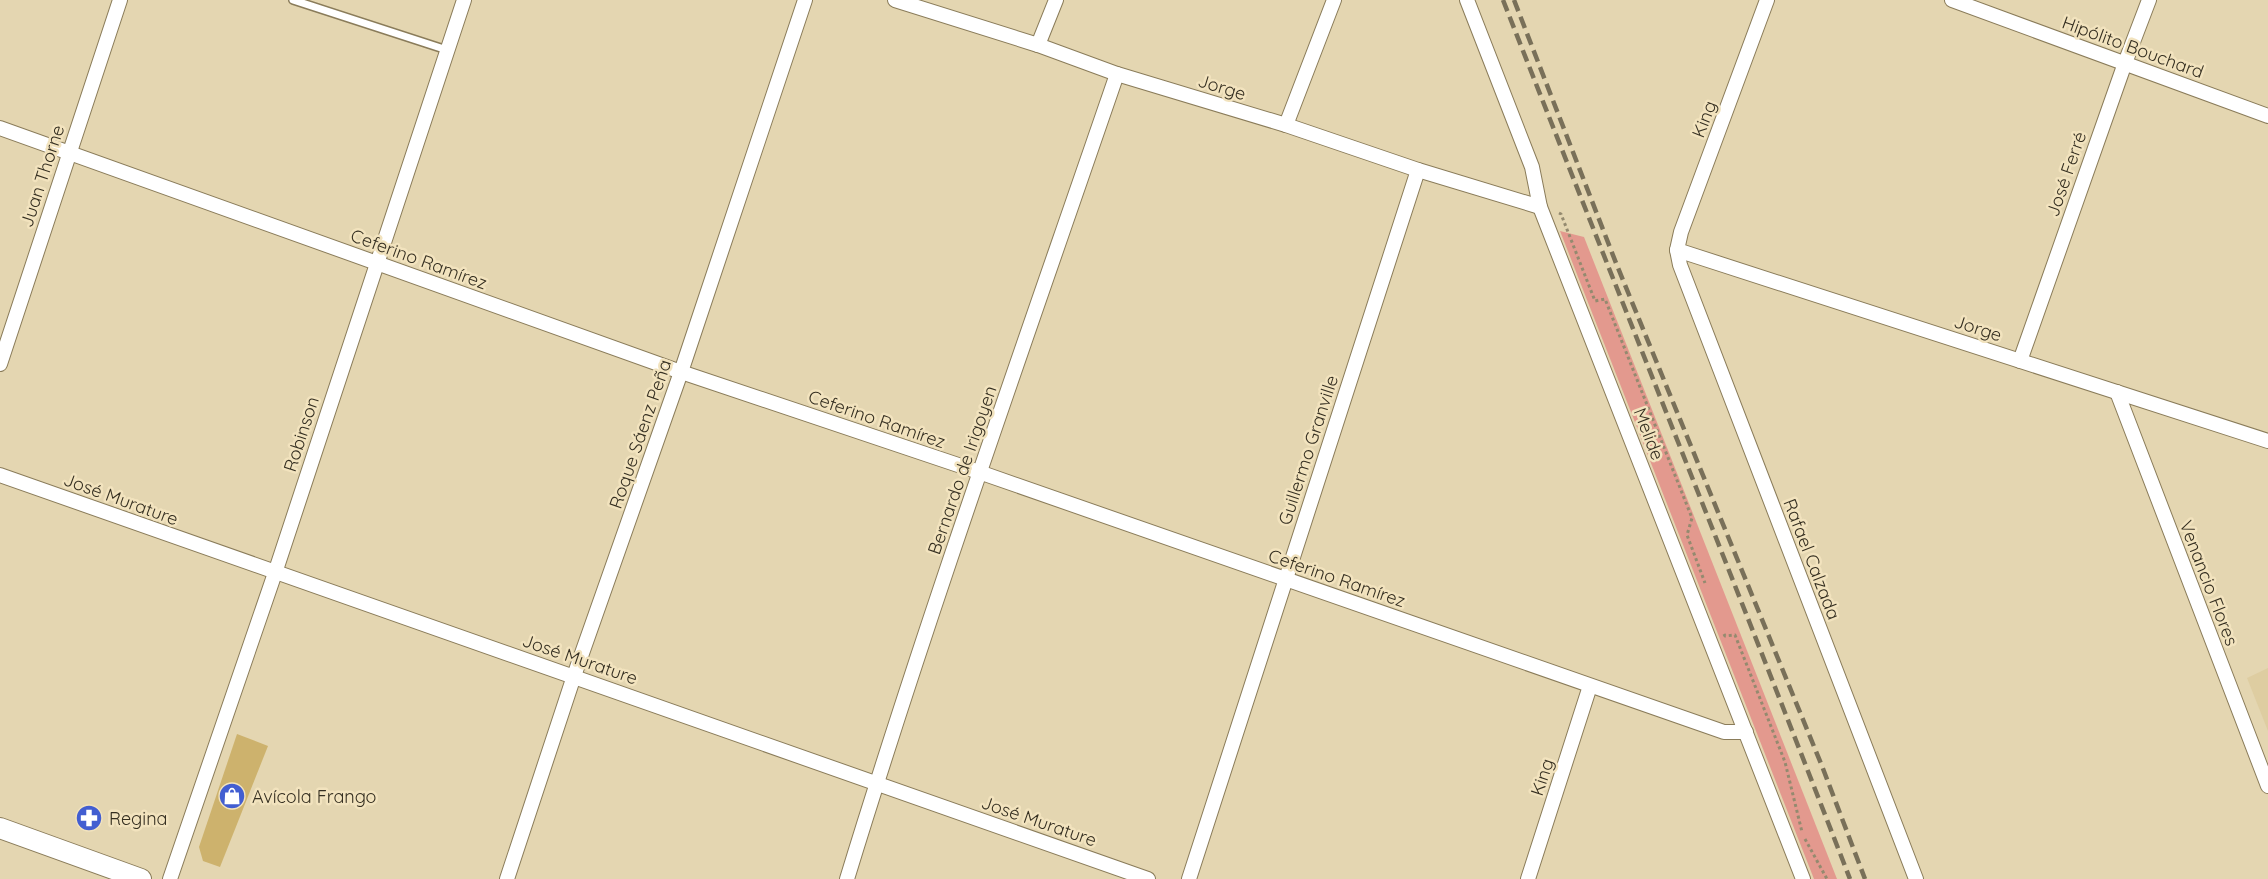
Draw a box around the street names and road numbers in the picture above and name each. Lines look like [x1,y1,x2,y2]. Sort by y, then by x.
street label: Hipólito Bouchard [2059,11,2207,83]
street label: Jorge [1195,69,1249,105]
street label: King [1687,97,1721,141]
street label: Juan Thorne [15,122,69,230]
street label: José Ferré [2041,128,2091,220]
street label: Ceferino Ramírez [348,224,490,294]
street label: Jorge [1951,310,2005,346]
street label: Roque Sáenz Peña [604,356,676,512]
street label: Guillermo Granville [1273,372,1343,528]
street label: Bernardo de Irigoyen [922,383,1002,557]
street label: Ceferino Ramírez [805,385,949,453]
street label: Robinson [278,393,324,475]
street label: Melide [1629,405,1669,463]
street label: José Murature [60,468,182,530]
street label: Rafael Calzada [1778,495,1846,623]
street label: Venancio Flores [2175,517,2243,649]
street label: Ceferino Ramírez [1265,544,1409,612]
street label: José Murature [519,629,641,689]
street label: King [1525,756,1559,798]
street label: José Murature [978,791,1100,851]

